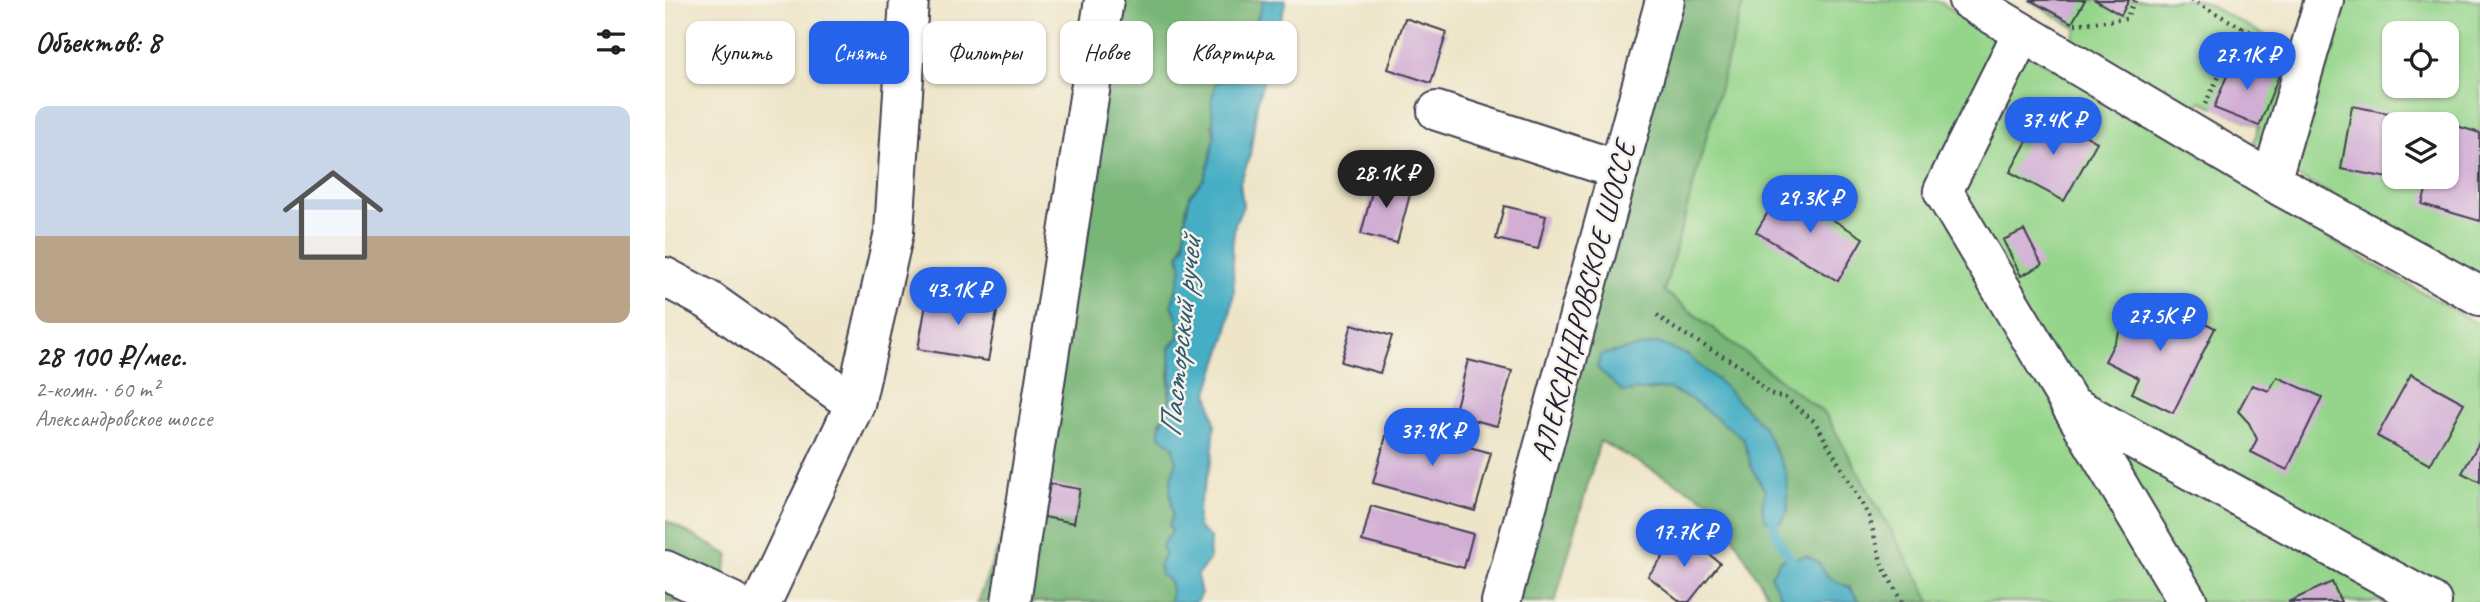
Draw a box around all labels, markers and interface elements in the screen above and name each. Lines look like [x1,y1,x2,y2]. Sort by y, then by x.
chip: Купить [686,21,795,84]
chip: Снять [809,21,909,84]
chip: Фильтры [923,21,1046,84]
chip: Новое [1060,21,1153,84]
chip: Квартира [1167,21,1297,84]
map controls [2382,21,2459,189]
button: locate [2382,21,2459,98]
text: Объектов: 8 [35,23,160,61]
icon: filters [592,23,630,61]
pin: 27.1K ₽ [2182,32,2312,92]
text: 27.1K ₽ [2215,40,2279,69]
pin: 37.4K ₽ [1988,97,2118,157]
text: 37.4K ₽ [2021,105,2085,134]
button: layers [2382,112,2459,189]
street label: АЛЕКСАНДРОВСКОЕ ШОССЕ [1522,134,1645,465]
pin: 28.1K ₽ [1321,150,1451,210]
icon: home [270,152,396,278]
text: 28.1K ₽ [1354,158,1418,187]
pin: 29.3K ₽ [1745,176,1875,235]
text: 29.3K ₽ [1778,183,1842,212]
water label: Пасторский ручей [1149,228,1212,439]
pin: 43.1K ₽ [893,268,1023,327]
text: 43.1K ₽ [926,275,990,304]
pin: 27.5K ₽ [2095,294,2225,353]
text: 27.5K ₽ [2128,301,2192,330]
text: 28 100 ₽/мес. [35,337,186,375]
text: 2-комн. · 60 m² [35,375,159,404]
text: Александровское шоссе [35,404,212,433]
pin: 37.9K ₽ [1367,408,1497,468]
text: 37.9K ₽ [1400,416,1464,445]
pin: 17.7K ₽ [1619,510,1749,569]
text: 17.7K ₽ [1652,517,1716,546]

